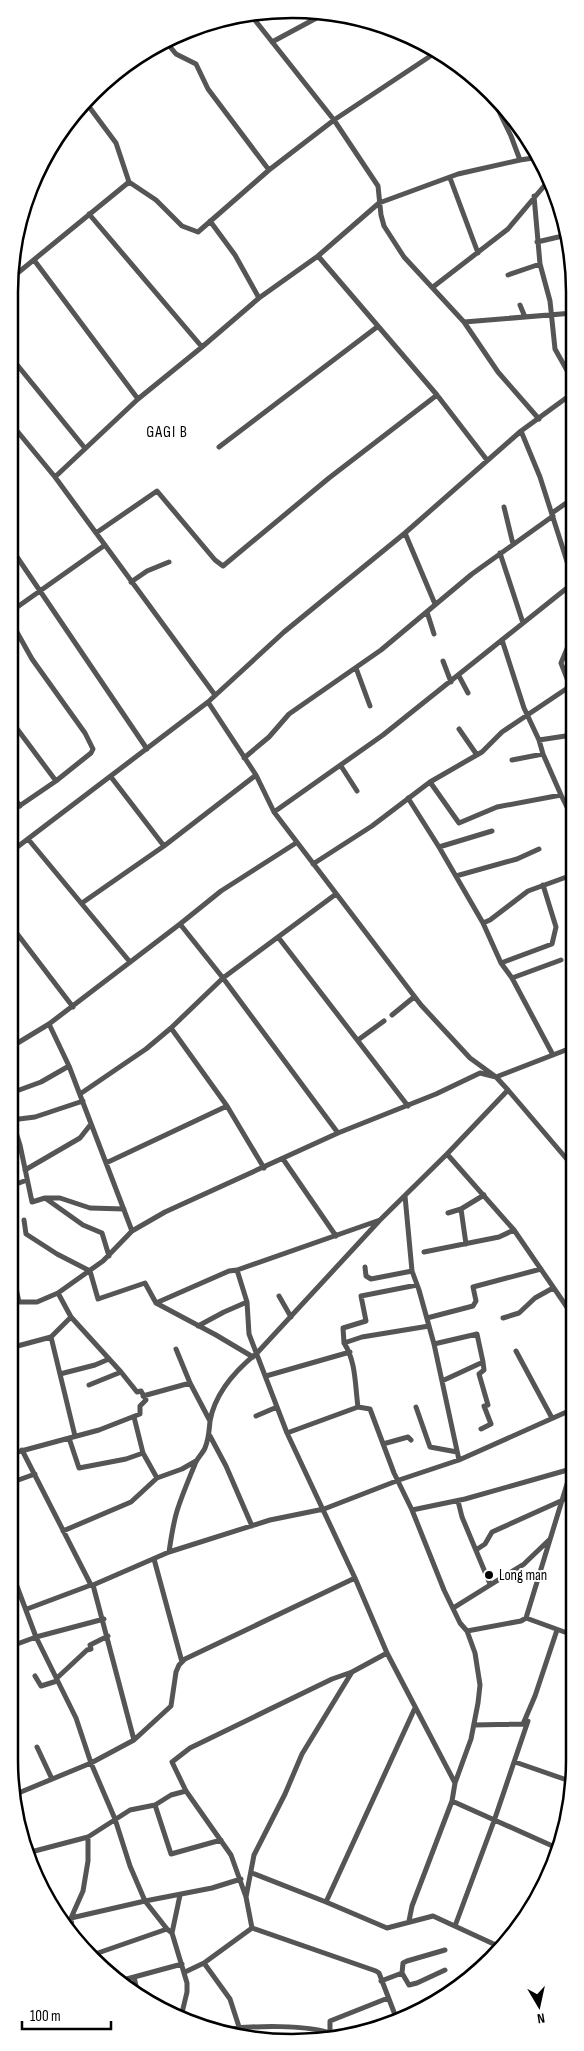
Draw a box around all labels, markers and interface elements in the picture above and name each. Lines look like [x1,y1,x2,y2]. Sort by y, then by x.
district label: GAGI B [146,423,188,442]
place label: Long man [499,1566,547,1585]
marker: Long man [483,1569,495,1581]
north arrow [514,1981,564,2031]
scale bar [22,1998,111,2030]
text: 100 m [30,2007,61,2026]
text: N [536,2009,546,2027]

